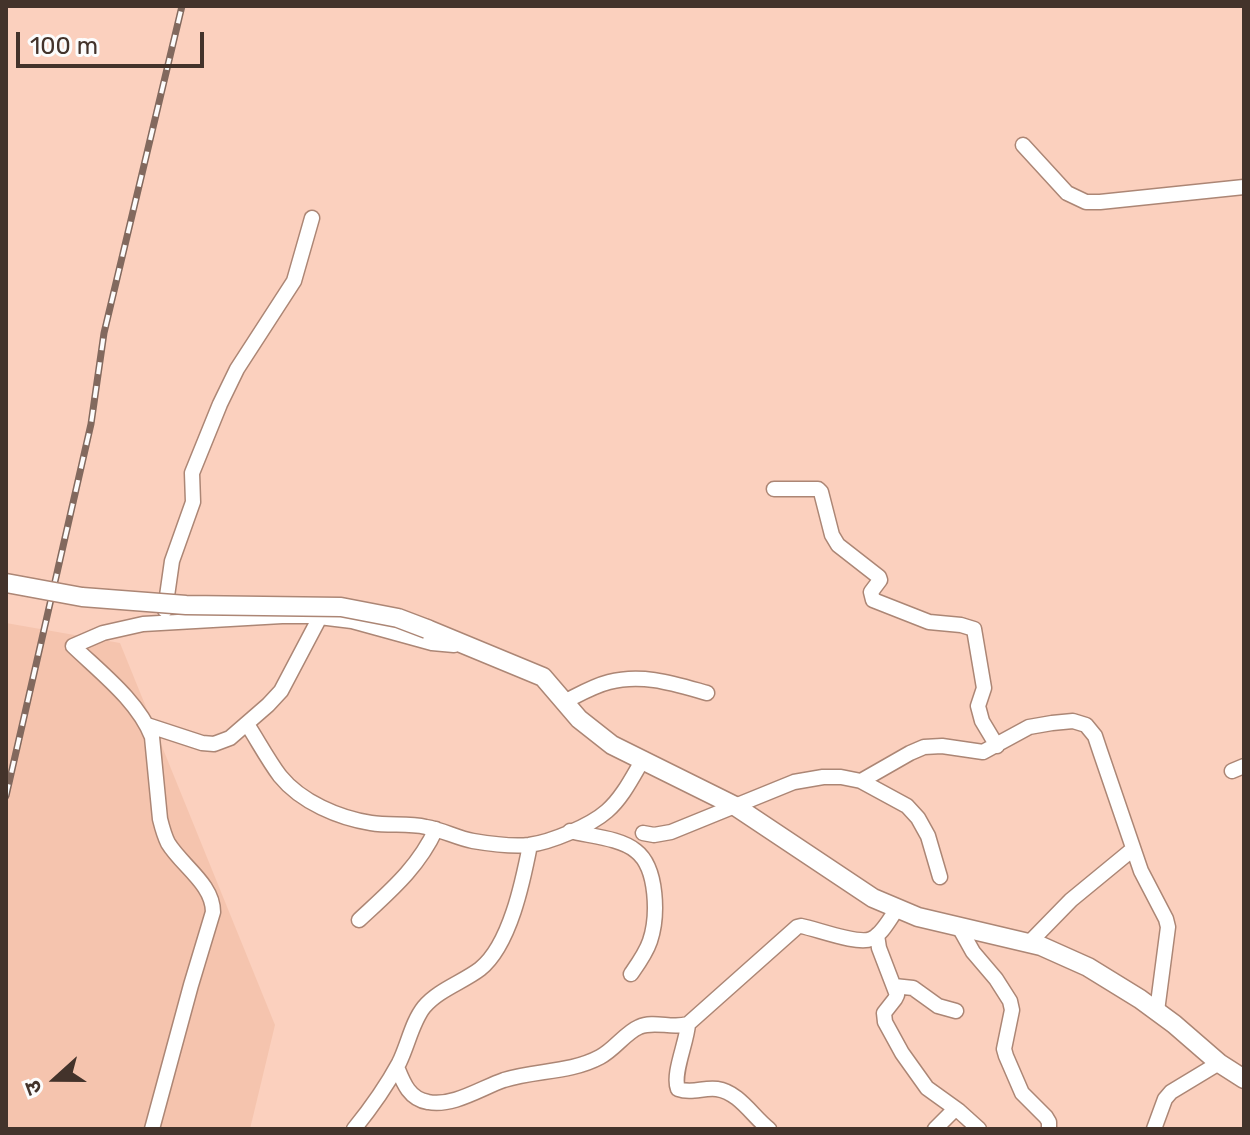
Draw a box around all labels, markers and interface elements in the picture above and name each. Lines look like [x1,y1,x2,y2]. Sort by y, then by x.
scale bar [20,16,208,66]
text: 100 m [30,32,98,60]
north arrow [16,1039,96,1119]
text: उ [18,1077,48,1099]

